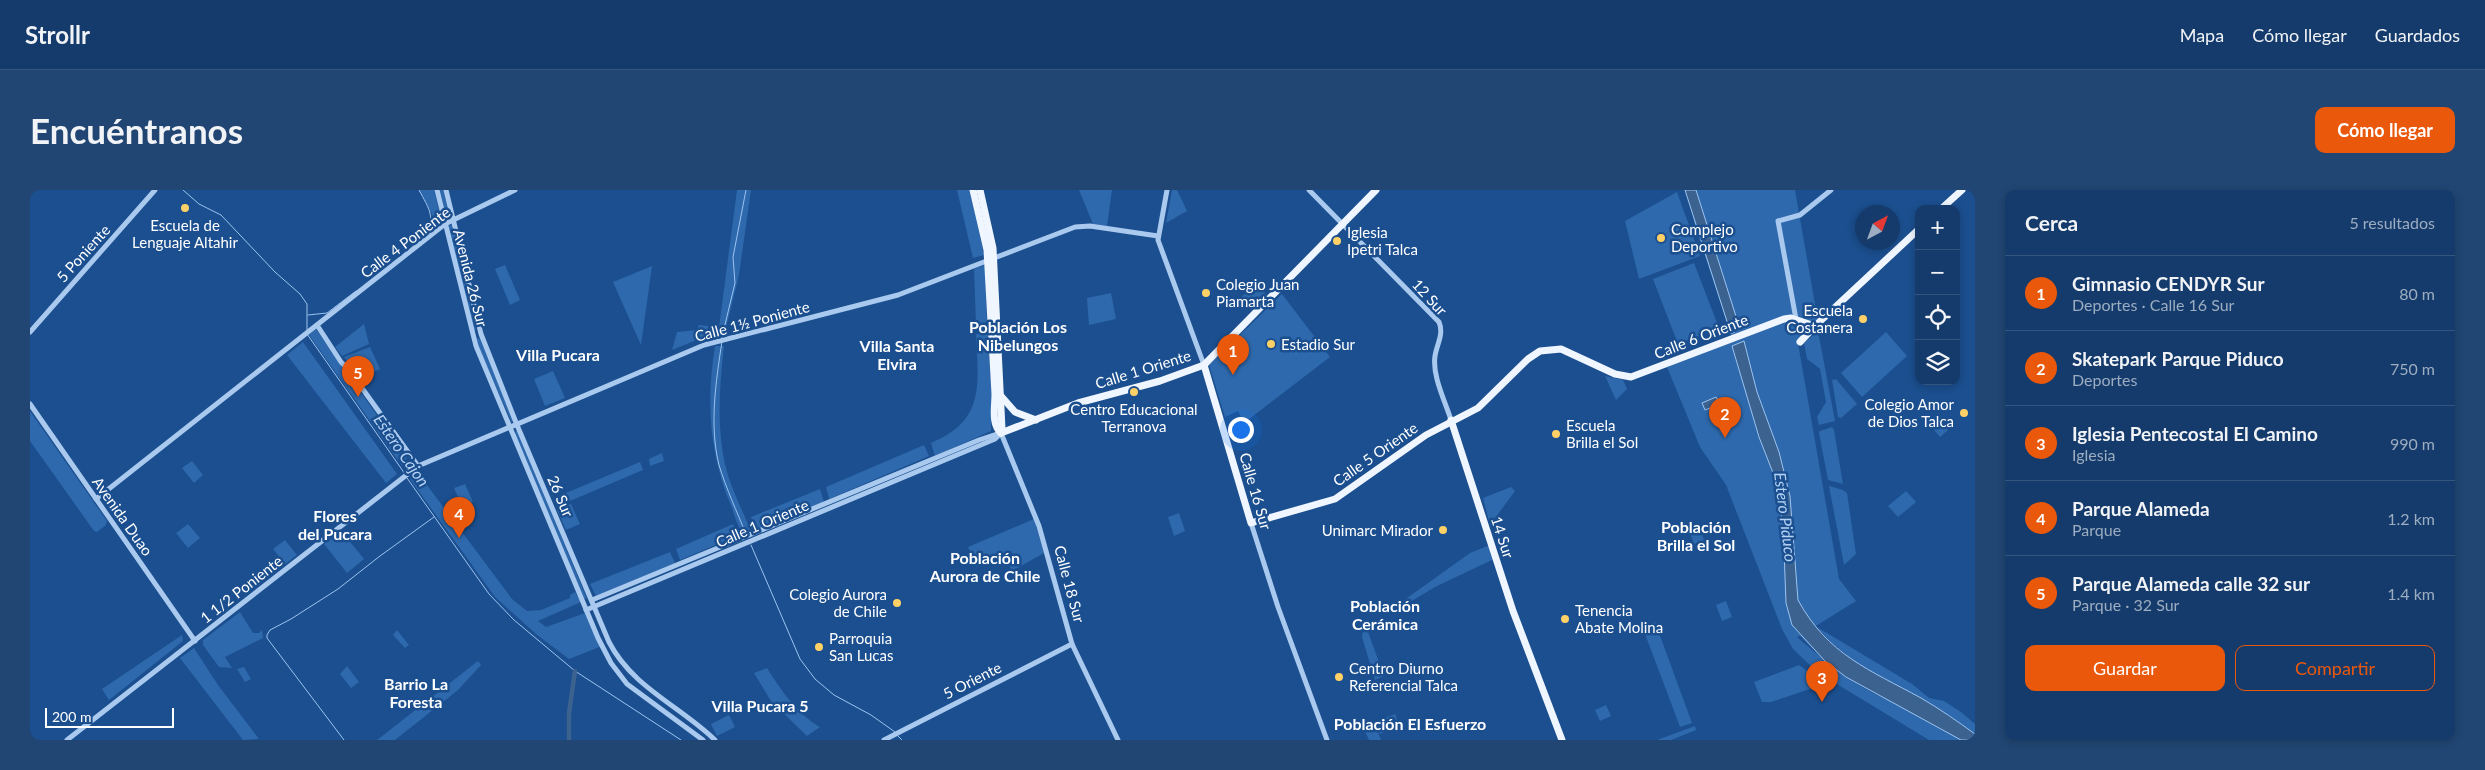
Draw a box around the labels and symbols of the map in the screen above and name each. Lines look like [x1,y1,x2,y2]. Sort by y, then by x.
marker: Escuela de Lenguaje Altahir [179,202,191,214]
street label: Calle 4 Poniente [357,202,453,282]
north arrow [1855,205,1900,250]
place label: Escuela de Lenguaje Altahir [132,216,238,251]
place label: Complejo Deportivo [1671,220,1738,255]
street label: 5 Poniente [53,221,114,285]
place label: Iglesia Ipetri Talca [1347,223,1418,258]
street label: Avenida 26 Sur [450,227,492,329]
marker: Complejo Deportivo [1655,232,1667,244]
marker: Iglesia Ipetri Talca [1331,235,1343,247]
place label: Colegio Juan Piamarta [1216,275,1299,310]
street label: 12 Sur [1409,275,1452,319]
marker: Colegio Juan Piamarta [1200,287,1212,299]
street label: Calle 1½ Poniente [693,297,812,345]
place label: Escuela Costanera [1786,301,1853,336]
street label: Calle 6 Oriente [1651,310,1751,362]
marker: Escuela Costanera [1857,313,1869,325]
district label: Población Los Nibelungos [969,317,1067,354]
pin: 1 [1217,334,1249,375]
place label: Estadio Sur [1281,335,1356,353]
district label: Villa Santa Elvira [859,336,934,373]
marker: Estadio Sur [1265,338,1277,350]
district label: Villa Pucara [515,345,600,364]
street label: Calle 1 Oriente [1093,346,1193,392]
pin: 5 [342,356,374,397]
marker: Centro Educacional Terranova [1128,386,1140,398]
place label: Colegio Amor de Dios Talca [1864,395,1955,430]
pin: 2 [1709,397,1741,438]
place label: Centro Educacional Terranova [1070,400,1198,435]
marker: Colegio Amor de Dios Talca [1958,407,1970,419]
water label: Estero Cajon [370,410,434,490]
place label: Escuela Brilla el Sol [1566,416,1638,451]
your location [1228,417,1254,443]
street label: Calle 5 Oriente [1329,418,1421,490]
marker: Escuela Brilla el Sol [1550,428,1562,440]
street label: Calle 16 Sur [1236,450,1276,532]
water label: Estero Piduco [1771,471,1801,563]
street label: Avenida Duao [89,473,157,559]
street label: 26 Sur [544,473,578,520]
street label: Calle 1 Oriente [713,495,811,551]
pin: 4 [443,497,475,538]
district label: Flores del Pucara [298,506,372,543]
street label: 14 Sur [1488,514,1518,561]
district label: Población Brilla el Sol [1657,517,1735,554]
place label: Unimarc Mirador [1322,521,1434,539]
marker: Unimarc Mirador [1437,524,1449,536]
street label: Calle 18 Sur [1051,543,1089,625]
district label: Población Aurora de Chile [929,548,1041,585]
street label: 1 1/2 Poniente [196,551,286,627]
place label: Colegio Aurora de Chile [789,585,887,620]
district label: Población Cerámica [1350,596,1420,633]
marker: Colegio Aurora de Chile [891,597,903,609]
place label: Tenencia Abate Molina [1575,601,1663,636]
marker: Tenencia Abate Molina [1559,613,1571,625]
place label: Parroquia San Lucas [829,629,893,664]
marker: Parroquia San Lucas [813,641,825,653]
street label: 5 Oriente [940,658,1004,702]
place label: Centro Diurno Referencial Talca [1349,659,1458,694]
pin: 3 [1806,661,1838,702]
marker: Centro Diurno Referencial Talca [1333,671,1345,683]
district label: Barrio La Foresta [384,674,448,711]
district label: Villa Pucara 5 [710,696,809,715]
scale bar [45,705,174,728]
district label: Población El Esfuerzo [1334,714,1486,733]

